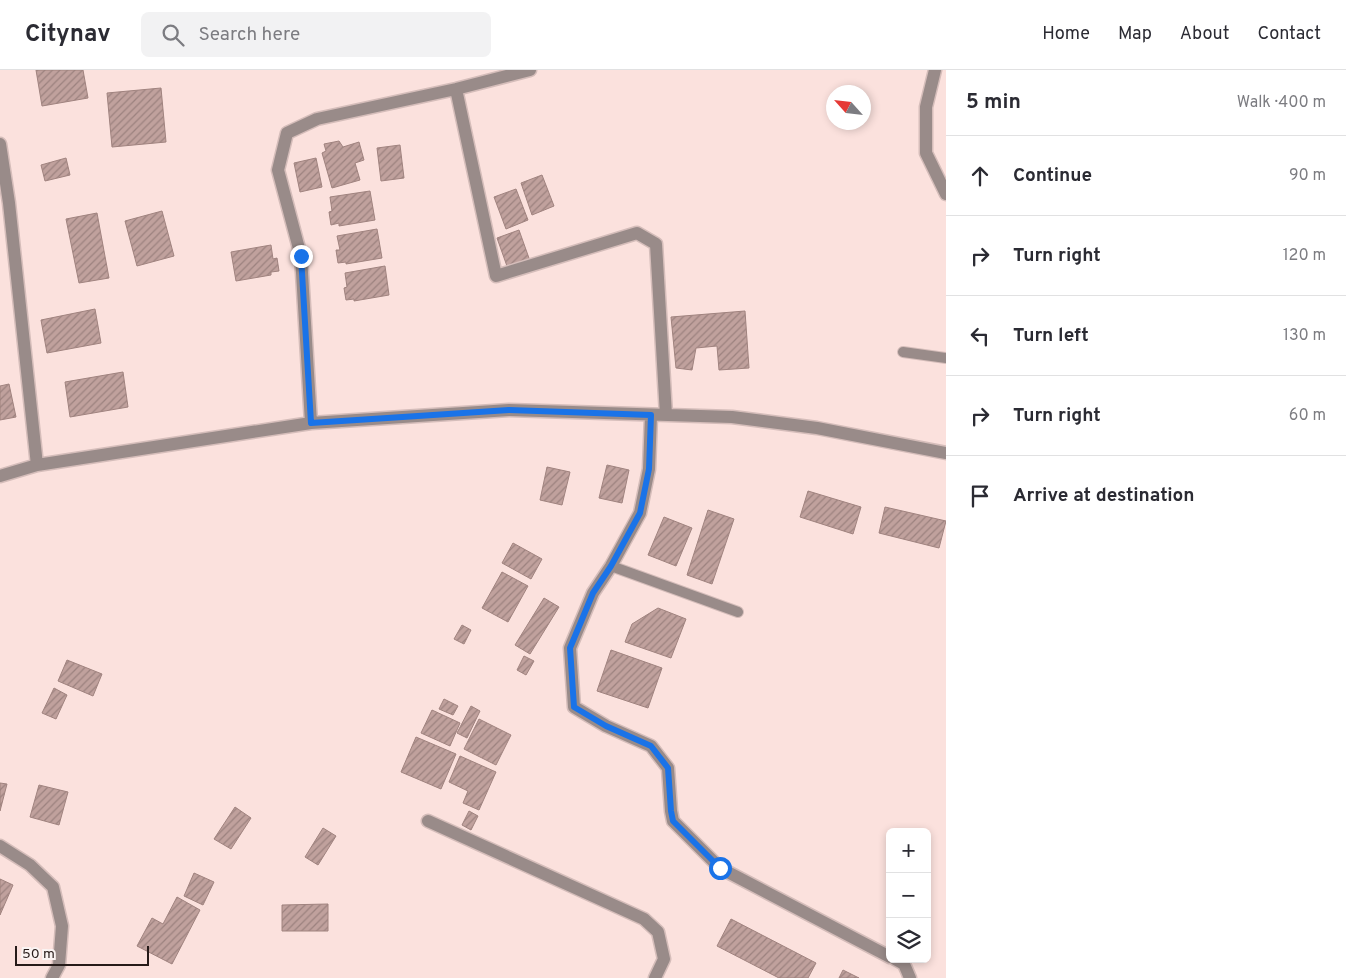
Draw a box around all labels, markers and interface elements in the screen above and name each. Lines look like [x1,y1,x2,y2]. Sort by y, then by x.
search box [141,12,491,57]
text: Citynav [25,20,111,50]
icon: search [159,21,187,49]
text: Search here [199,23,300,47]
text: Home [1042,23,1090,46]
text: Map [1118,23,1152,46]
text: About [1180,23,1229,46]
text: Contact [1257,23,1321,46]
north arrow [826,85,871,130]
text: 5 min [966,89,1021,116]
text: Walk · 400 m [1237,93,1326,113]
icon: ahead [966,162,994,190]
text: Continue [1013,164,1092,188]
text: 90 m [1289,166,1326,186]
icon: right [966,242,994,270]
text: Turn right [1013,244,1101,268]
route end [290,245,313,268]
text: 120 m [1283,246,1326,266]
icon: left [966,322,994,350]
text: Turn left [1013,324,1089,348]
text: 130 m [1283,326,1326,346]
icon: right [966,402,994,430]
text: Turn right [1013,404,1101,428]
text: 60 m [1289,406,1326,426]
icon: arrive [966,482,994,510]
text: Arrive at destination [1013,484,1194,508]
map controls [886,828,931,963]
button: + [886,828,931,873]
route start [709,857,732,880]
button: − [886,873,931,918]
button: layers [886,918,931,963]
scale bar [15,943,149,966]
text: 50 m [22,946,55,963]

